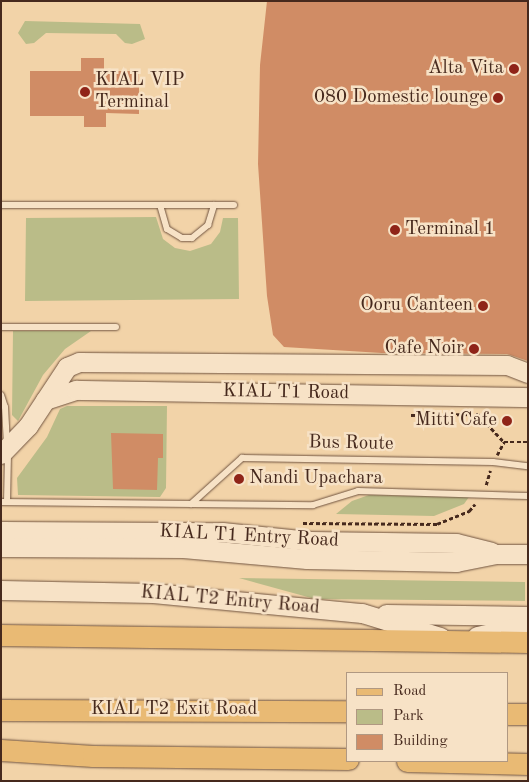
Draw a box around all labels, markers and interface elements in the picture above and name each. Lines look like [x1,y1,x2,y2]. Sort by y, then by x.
place label: Alta Vita [428,58,504,80]
marker: Alta Vita [508,63,520,75]
place label: KIAL VIP Terminal [95,70,184,114]
marker: KIAL VIP Terminal [79,86,91,98]
place label: 080 Domestic lounge [314,87,488,109]
marker: 080 Domestic lounge [492,92,504,104]
place label: Terminal 1 [405,219,495,241]
marker: Terminal 1 [389,224,401,236]
place label: Ooru Canteen [360,295,473,317]
marker: Ooru Canteen [477,300,489,312]
place label: Cafe Noir [385,338,464,360]
marker: Cafe Noir [468,343,480,355]
street label: KIAL T1 Road [222,380,350,406]
place label: Mitti Cafe [415,410,497,432]
marker: Mitti Cafe [501,415,513,427]
street label: Bus Route [308,432,394,456]
place label: Nandi Upachara [249,468,383,490]
marker: Nandi Upachara [233,473,245,485]
street label: KIAL T1 Entry Road [159,521,339,553]
street label: KIAL T2 Entry Road [139,582,321,620]
legend [346,672,509,762]
text: Road [393,684,426,699]
street label: KIAL T2 Exit Road [91,699,257,721]
text: Park [393,709,424,724]
text: Building [393,734,448,749]

